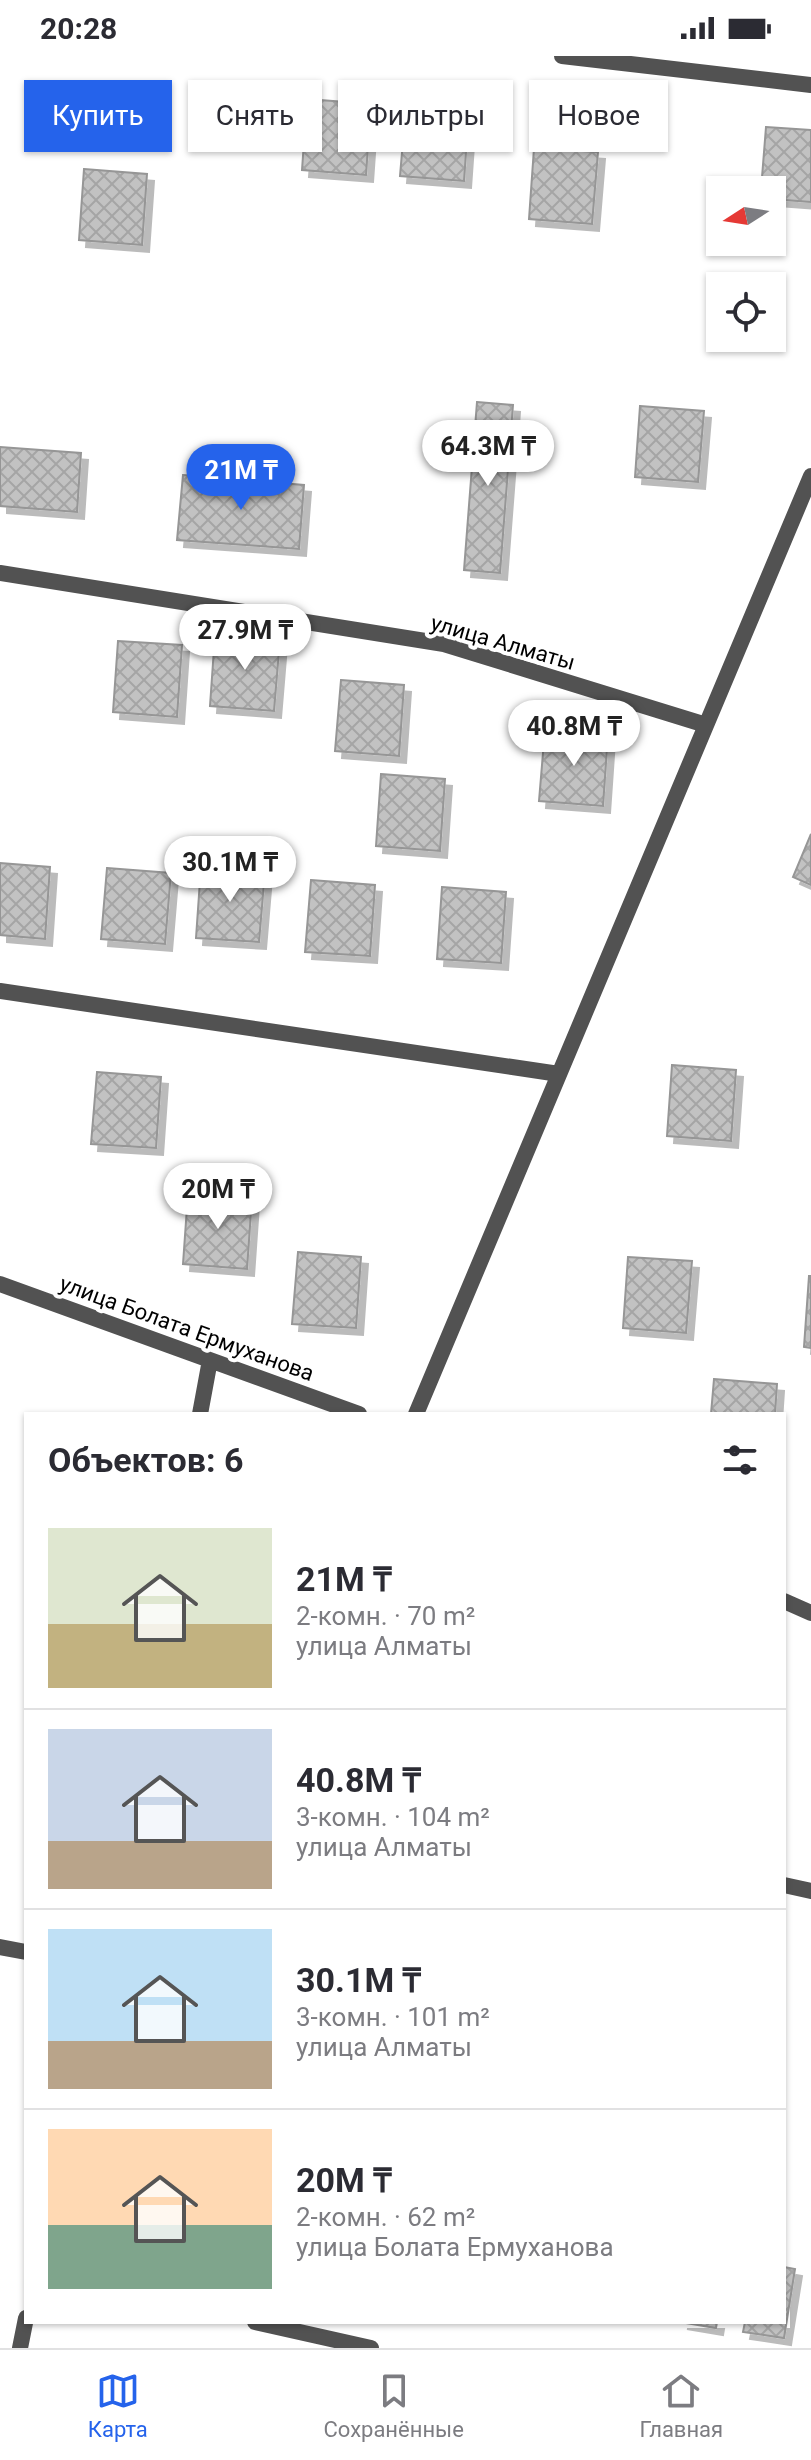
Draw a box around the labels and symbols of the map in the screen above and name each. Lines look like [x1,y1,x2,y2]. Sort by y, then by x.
north arrow [706,176,786,256]
pin: 64.3M ₸ [414,420,562,488]
pin: 21M ₸ [185,444,297,512]
pin: 27.9M ₸ [171,604,319,672]
street label: улица Алматы [428,610,578,675]
pin: 40.8M ₸ [500,700,648,768]
pin: 30.1M ₸ [156,836,304,904]
pin: 20M ₸ [162,1163,274,1231]
street label: улица Болата Ермуханова [56,1271,317,1386]

